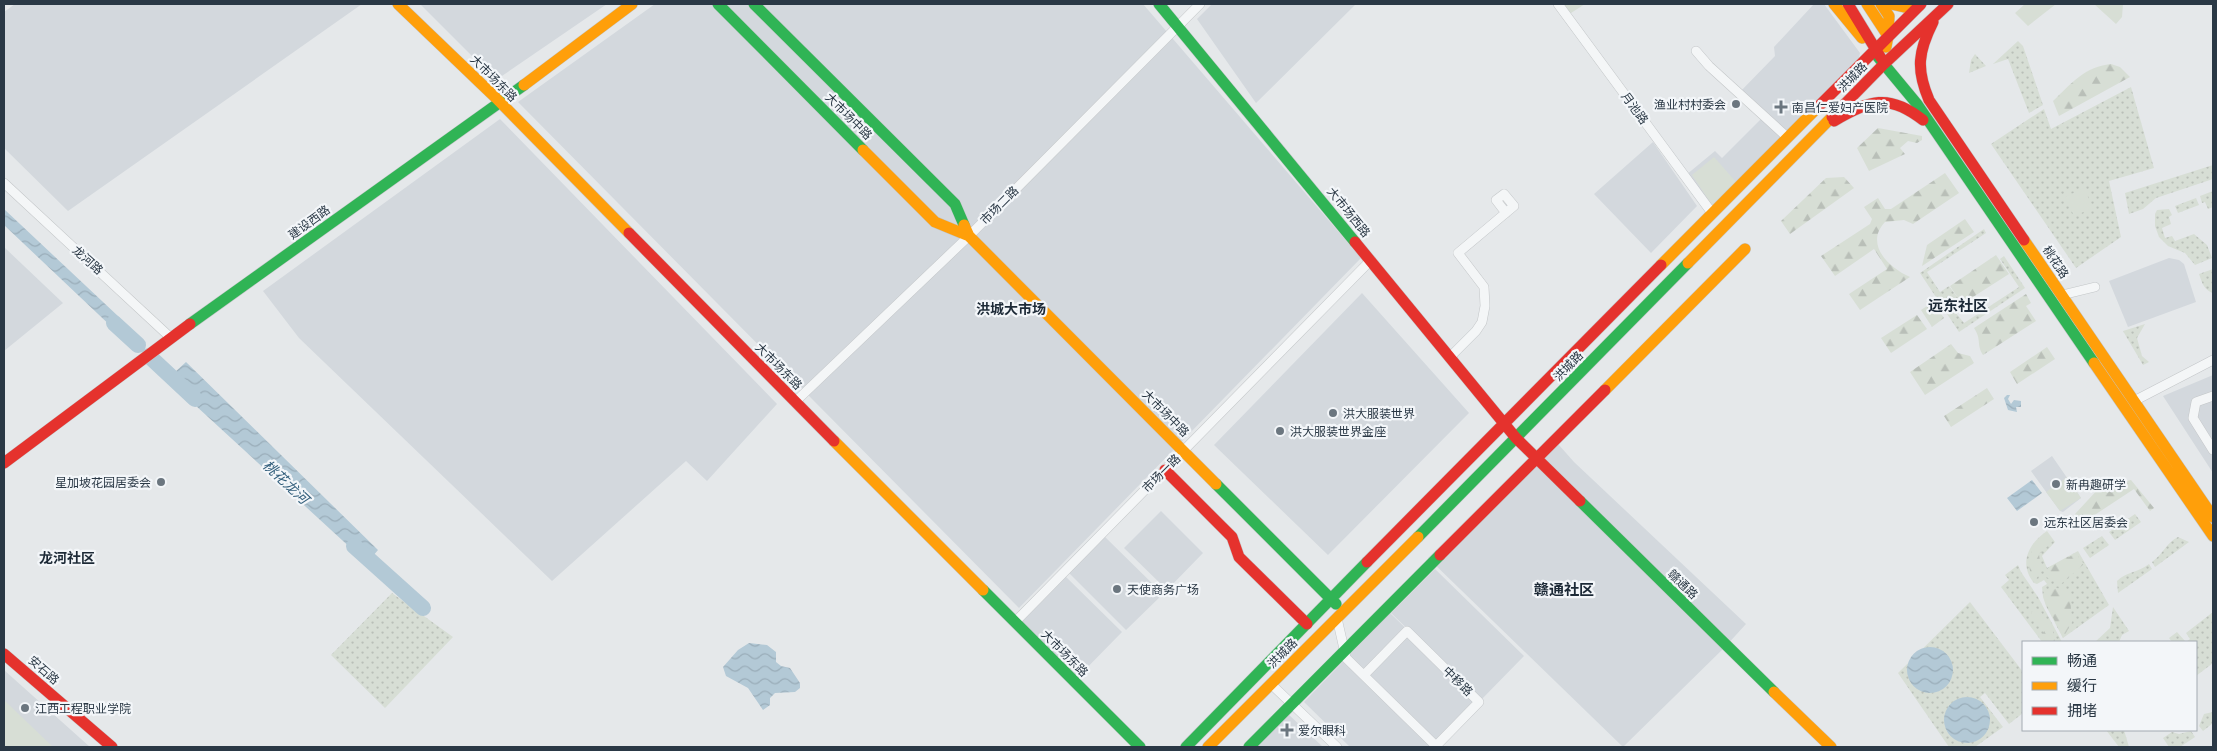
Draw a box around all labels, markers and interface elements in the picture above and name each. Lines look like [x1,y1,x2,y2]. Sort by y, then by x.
street label: 大市场东路 [467,51,521,105]
street label: 洪城路 [1834,59,1870,95]
street label: 大市场中路 [822,89,876,143]
street label: 月池路 [1618,89,1652,127]
place label: 渔业村村委会 [1654,97,1726,112]
marker: 渔业村村委会 [1730,98,1742,110]
marker: 南昌仁爱妇产医院 [1774,100,1788,114]
place label: 南昌仁爱妇产医院 [1792,100,1888,115]
street label: 市场二路 [977,183,1021,227]
street label: 大市场西路 [1324,184,1374,240]
street label: 建设西路 [285,202,333,242]
street label: 龙河路 [70,242,106,278]
street label: 桃花路 [2040,243,2072,281]
district label: 远东社区 [1928,296,1988,315]
district label: 洪城大市场 [976,300,1046,318]
street label: 大市场东路 [752,339,806,393]
street label: 洪城路 [1550,348,1586,384]
street label: 大市场中路 [1139,386,1193,440]
place label: 洪大服装世界 [1343,406,1415,421]
marker: 洪大服装世界 [1327,407,1339,419]
place label: 洪大服装世界金座 [1290,424,1386,439]
marker: 洪大服装世界金座 [1274,425,1286,437]
street label: 市场一路 [1139,451,1183,495]
water label: 桃花龙河 [259,456,315,510]
place label: 星加坡花园居委会 [55,475,151,490]
marker: 星加坡花园居委会 [155,476,167,488]
place label: 新冉趣研学 [2066,477,2126,492]
marker: 新冉趣研学 [2050,478,2062,490]
place label: 远东社区居委会 [2044,515,2128,530]
marker: 远东社区居委会 [2028,516,2040,528]
district label: 龙河社区 [39,549,95,567]
street label: 赣通路 [1665,566,1701,602]
district label: 赣通社区 [1534,580,1594,599]
place label: 天使商务广场 [1127,582,1199,597]
marker: 天使商务广场 [1111,583,1123,595]
street label: 大市场东路 [1038,626,1092,680]
street label: 洪城路 [1264,635,1300,671]
legend [2022,641,2197,731]
text: 畅通 [2067,651,2097,670]
street label: 安石路 [25,653,63,687]
street label: 中移路 [1440,663,1476,699]
text: 缓行 [2067,676,2097,695]
place label: 江西工程职业学院 [35,701,131,716]
text: 拥堵 [2067,701,2097,720]
marker: 江西工程职业学院 [19,702,31,714]
marker: 爱尔眼科 [1280,723,1294,737]
place label: 爱尔眼科 [1298,723,1346,738]

